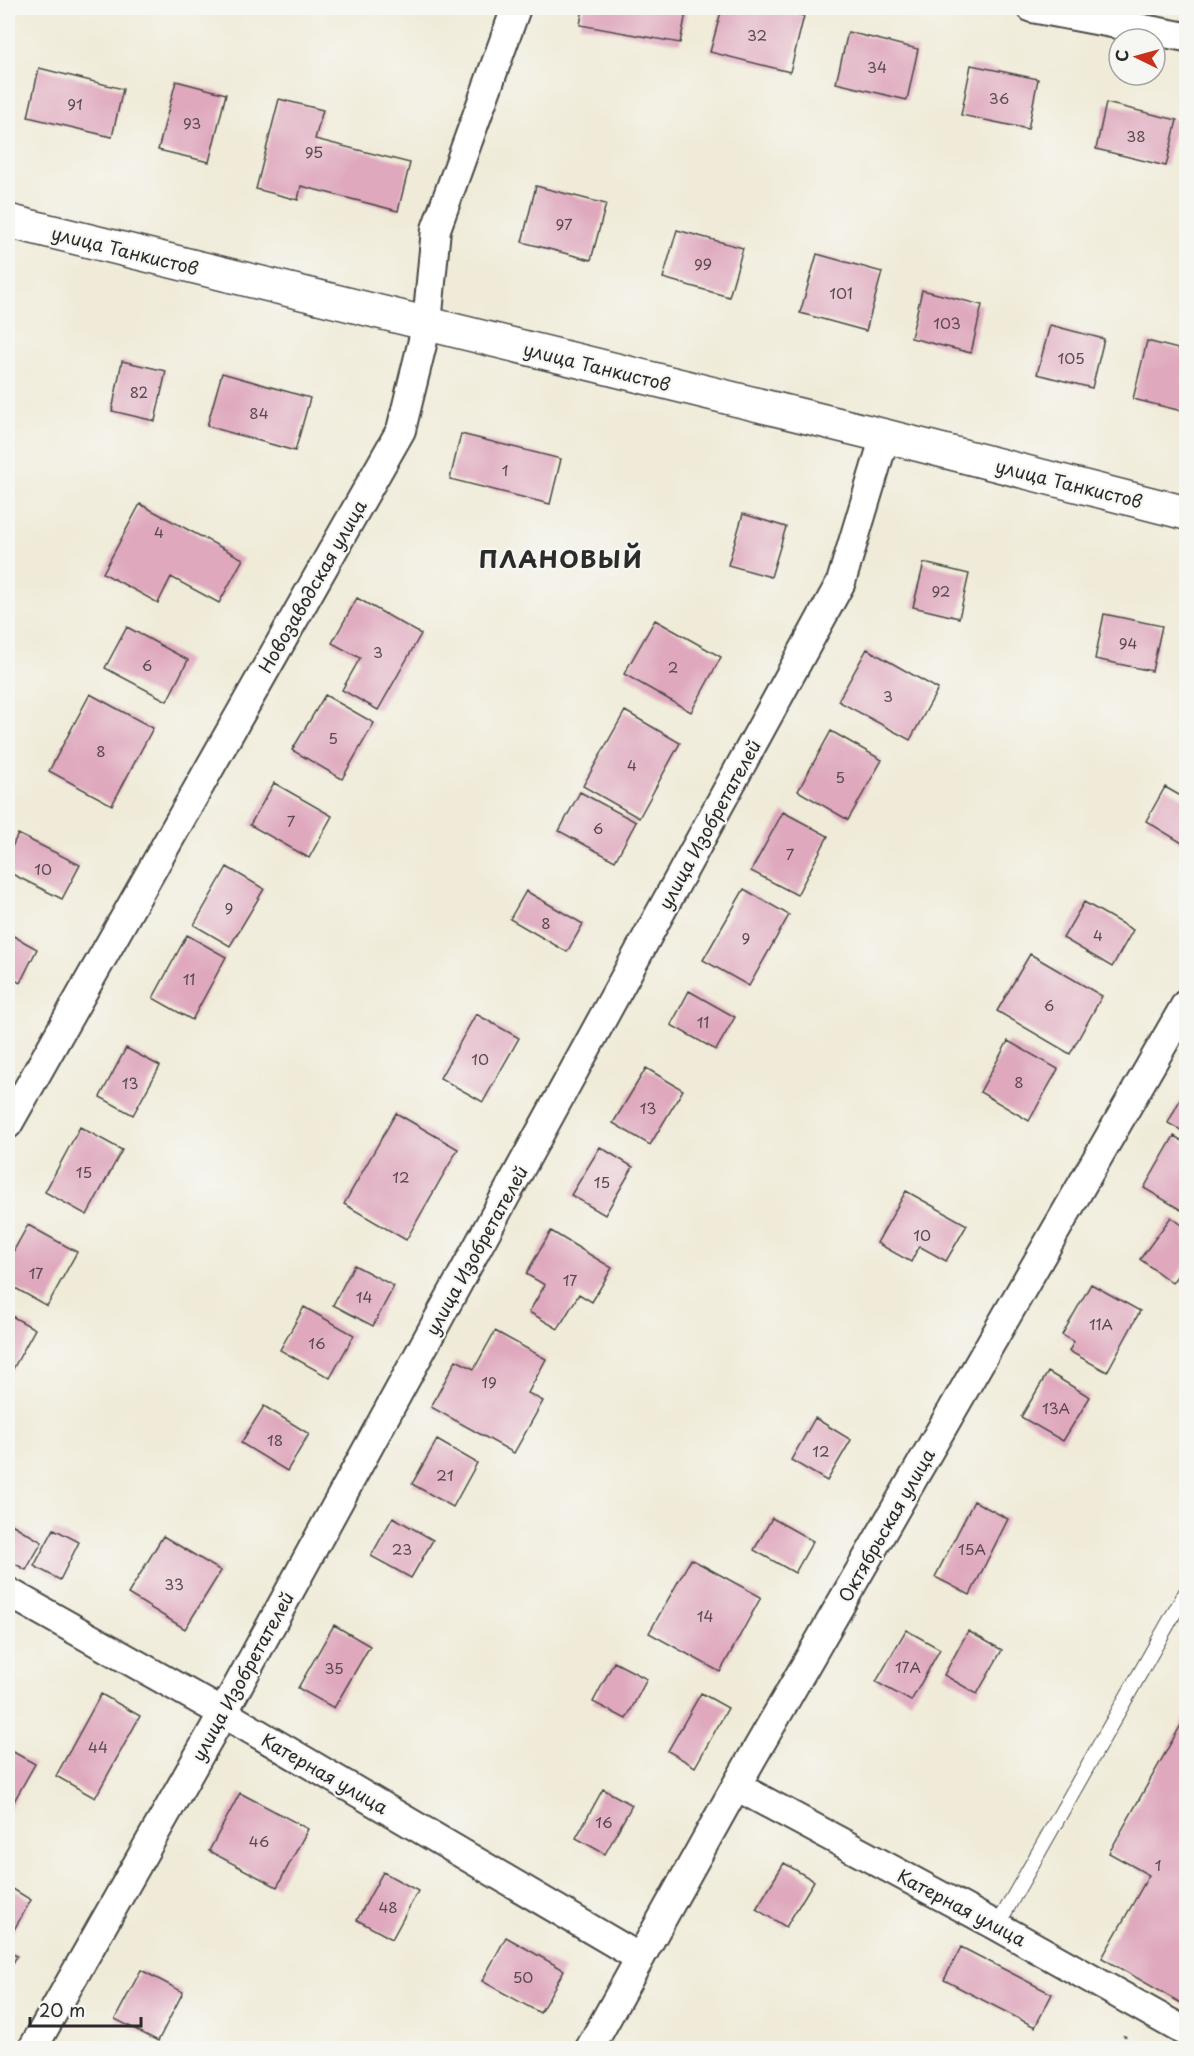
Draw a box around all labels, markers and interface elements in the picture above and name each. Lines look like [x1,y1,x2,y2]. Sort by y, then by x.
house number: 32 [747,23,767,46]
north arrow [1107,27,1167,87]
text: С [1109,49,1134,63]
house number: 34 [867,55,887,78]
house number: 36 [989,86,1009,109]
house number: 91 [67,92,83,115]
house number: 93 [183,111,201,134]
house number: 38 [1126,124,1146,147]
house number: 95 [305,140,323,163]
house number: 97 [555,212,573,235]
street label: улица Танкистов [49,219,201,281]
house number: 99 [694,252,712,275]
house number: 101 [829,281,853,304]
house number: 103 [933,311,961,334]
street label: улица Танкистов [521,335,673,397]
house number: 105 [1057,346,1085,369]
house number: 82 [130,380,148,403]
house number: 84 [249,401,269,424]
street label: улица Танкистов [993,452,1145,514]
house number: 1 [502,458,508,481]
street label: Новозаводская улица [251,494,373,678]
house number: 4 [154,520,164,543]
district label: ПЛАНОВЫЙ [479,540,643,576]
house number: 92 [932,579,950,602]
house number: 94 [1119,631,1137,654]
house number: 3 [373,640,383,663]
house number: 6 [142,653,152,676]
house number: 2 [668,655,678,678]
house number: 3 [883,684,893,707]
house number: 5 [328,726,338,749]
street label: улица Изобретателей [651,734,767,914]
house number: 8 [96,739,106,762]
house number: 4 [627,753,637,776]
house number: 5 [835,765,845,788]
house number: 7 [287,809,296,832]
house number: 6 [593,816,603,839]
house number: 7 [786,842,795,865]
house number: 10 [34,857,52,880]
house number: 9 [225,896,233,919]
house number: 8 [541,911,551,934]
house number: 4 [1093,923,1103,946]
house number: 9 [742,926,750,949]
house number: 11 [183,967,195,990]
house number: 6 [1044,993,1054,1016]
house number: 11 [697,1010,709,1033]
house number: 10 [471,1047,489,1070]
house number: 8 [1014,1070,1024,1093]
house number: 13 [122,1071,138,1094]
house number: 13 [640,1096,656,1119]
house number: 15 [76,1160,92,1183]
street label: улица Изобретателей [418,1160,534,1340]
house number: 12 [392,1165,410,1188]
house number: 15 [594,1170,610,1193]
house number: 10 [913,1223,931,1246]
house number: 17 [29,1261,43,1284]
house number: 17 [563,1268,577,1291]
house number: 14 [356,1285,372,1308]
house number: 11А [1089,1312,1113,1335]
house number: 16 [308,1331,326,1354]
house number: 19 [481,1370,497,1393]
house number: 13А [1042,1396,1070,1419]
house number: 18 [267,1428,283,1451]
house number: 12 [812,1439,830,1462]
street label: Октябрьская улица [831,1443,941,1607]
house number: 21 [436,1463,454,1486]
house number: 23 [392,1537,412,1560]
house number: 15А [958,1537,986,1560]
house number: 33 [164,1572,184,1595]
street label: улица Изобретателей [184,1586,300,1766]
house number: 14 [697,1604,713,1627]
house number: 17А [895,1655,921,1678]
house number: 35 [324,1656,344,1679]
street label: Катерная улица [257,1726,394,1821]
house number: 44 [88,1735,108,1758]
house number: 16 [595,1810,613,1833]
house number: 46 [249,1829,269,1852]
house number: 1 [1155,1853,1161,1876]
street label: Катерная улица [893,1862,1032,1953]
house number: 48 [378,1895,398,1918]
house number: 50 [513,1965,533,1988]
scale bar [30,1990,141,2028]
text: 20 m [39,1996,85,2023]

